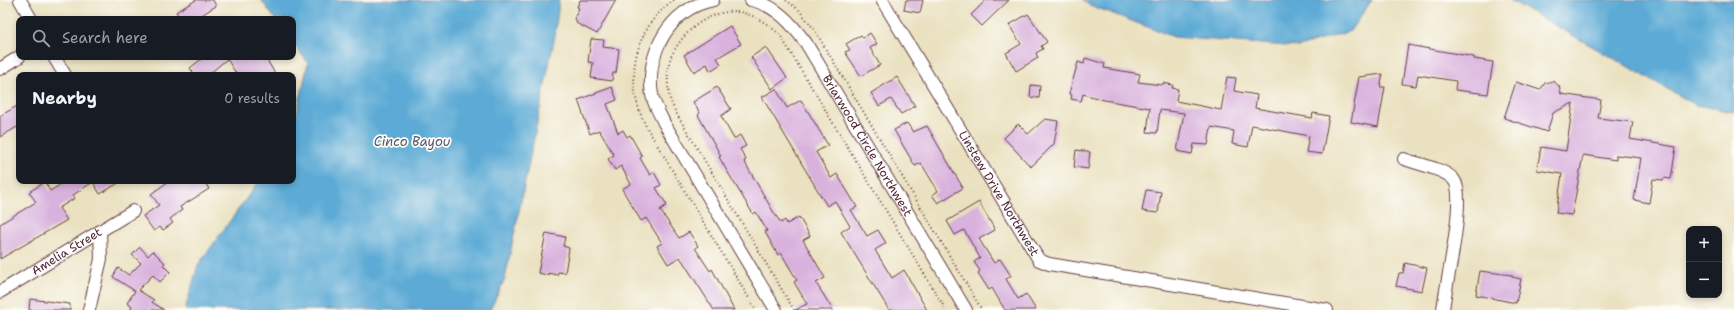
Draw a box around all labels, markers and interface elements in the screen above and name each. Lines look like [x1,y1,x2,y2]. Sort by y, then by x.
search box [16,16,296,60]
icon: search [30,27,52,49]
text: Search here [62,28,148,48]
street label: Briarwood Circle Northwest [819,72,916,219]
text: Nearby [32,87,97,109]
text: 0 results [224,90,280,107]
street label: Linstew Drive Northwest [955,128,1043,259]
water label: Cinco Bayou [374,133,451,150]
street label: Amelia Street [29,224,105,279]
map controls [1686,226,1722,298]
button: + [1686,226,1722,262]
button: − [1686,262,1722,298]

